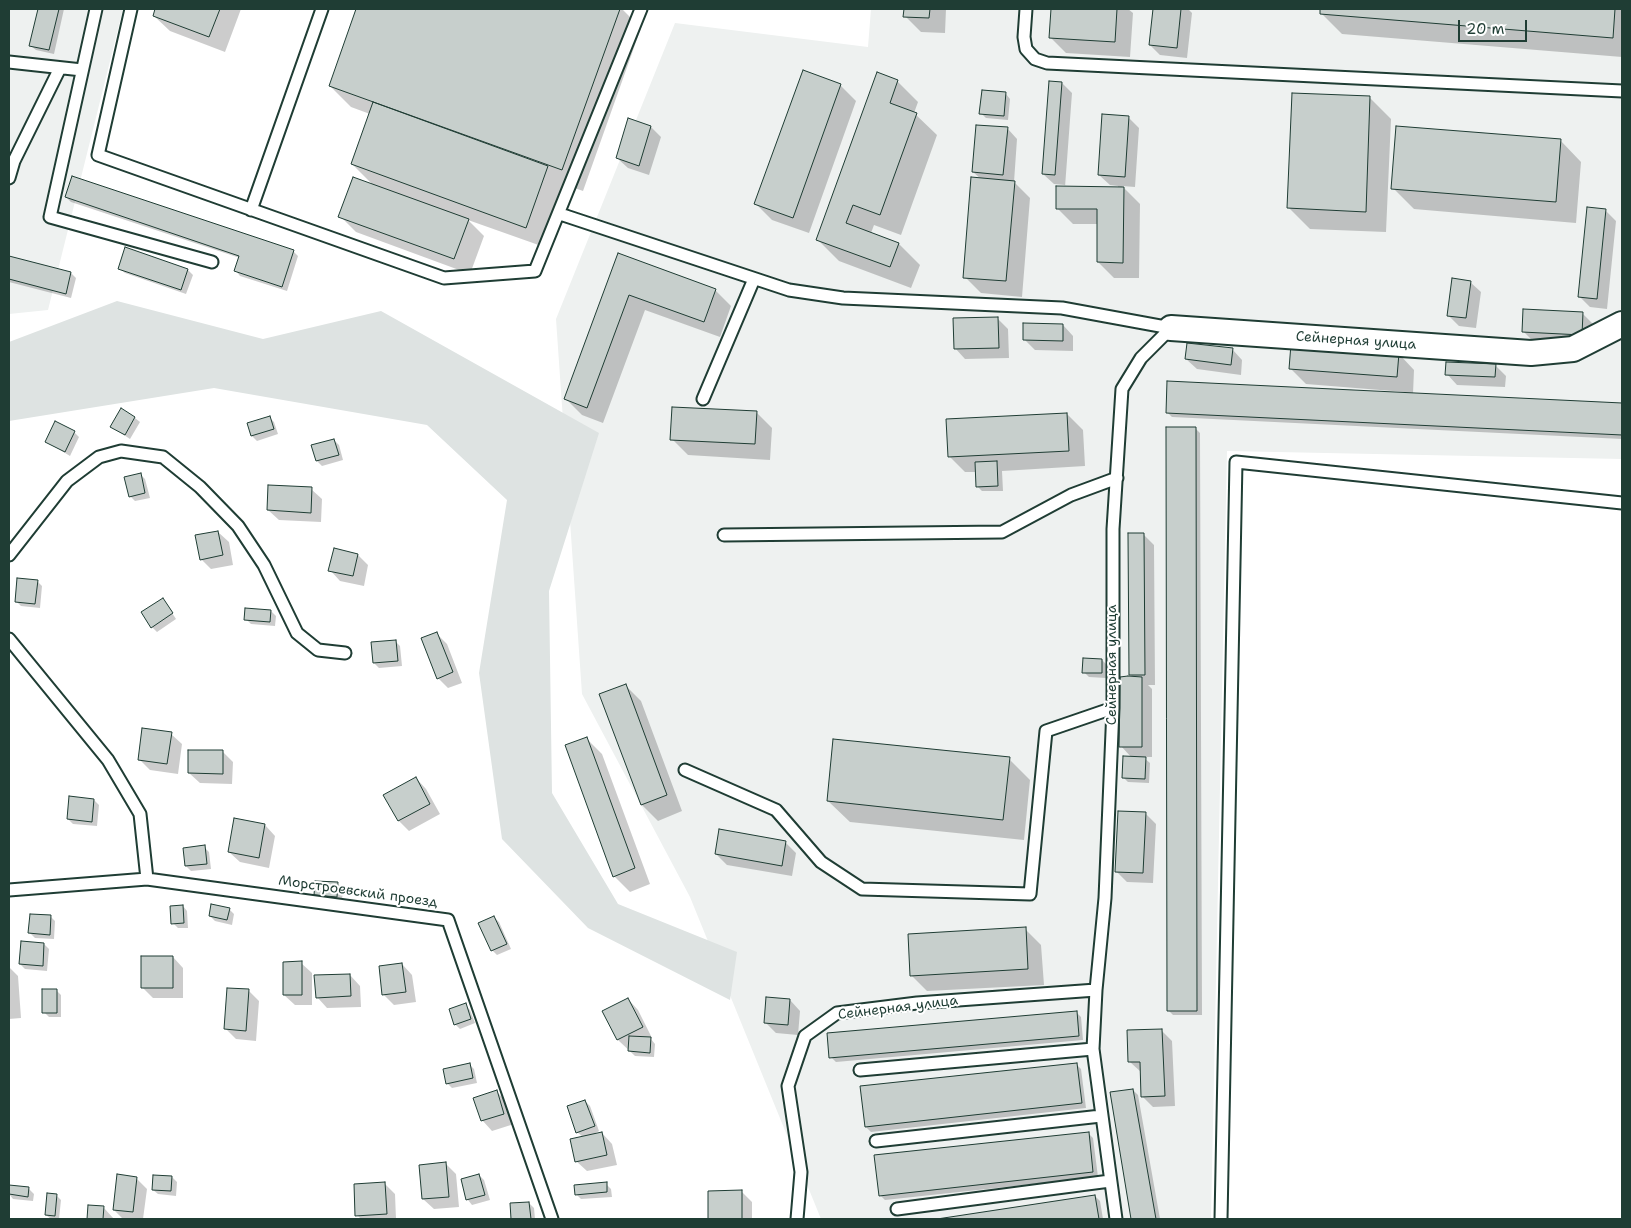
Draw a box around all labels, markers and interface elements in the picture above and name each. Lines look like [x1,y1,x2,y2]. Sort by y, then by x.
scale bar [1461,10,1530,42]
text: 20 m [1466,19,1505,39]
street label: Сейнерная улица [1295,328,1417,354]
street label: Сейнерная улица [1104,605,1120,725]
street label: Морстроевский проезд [277,873,439,911]
street label: Сейнерная улица [837,992,959,1024]

